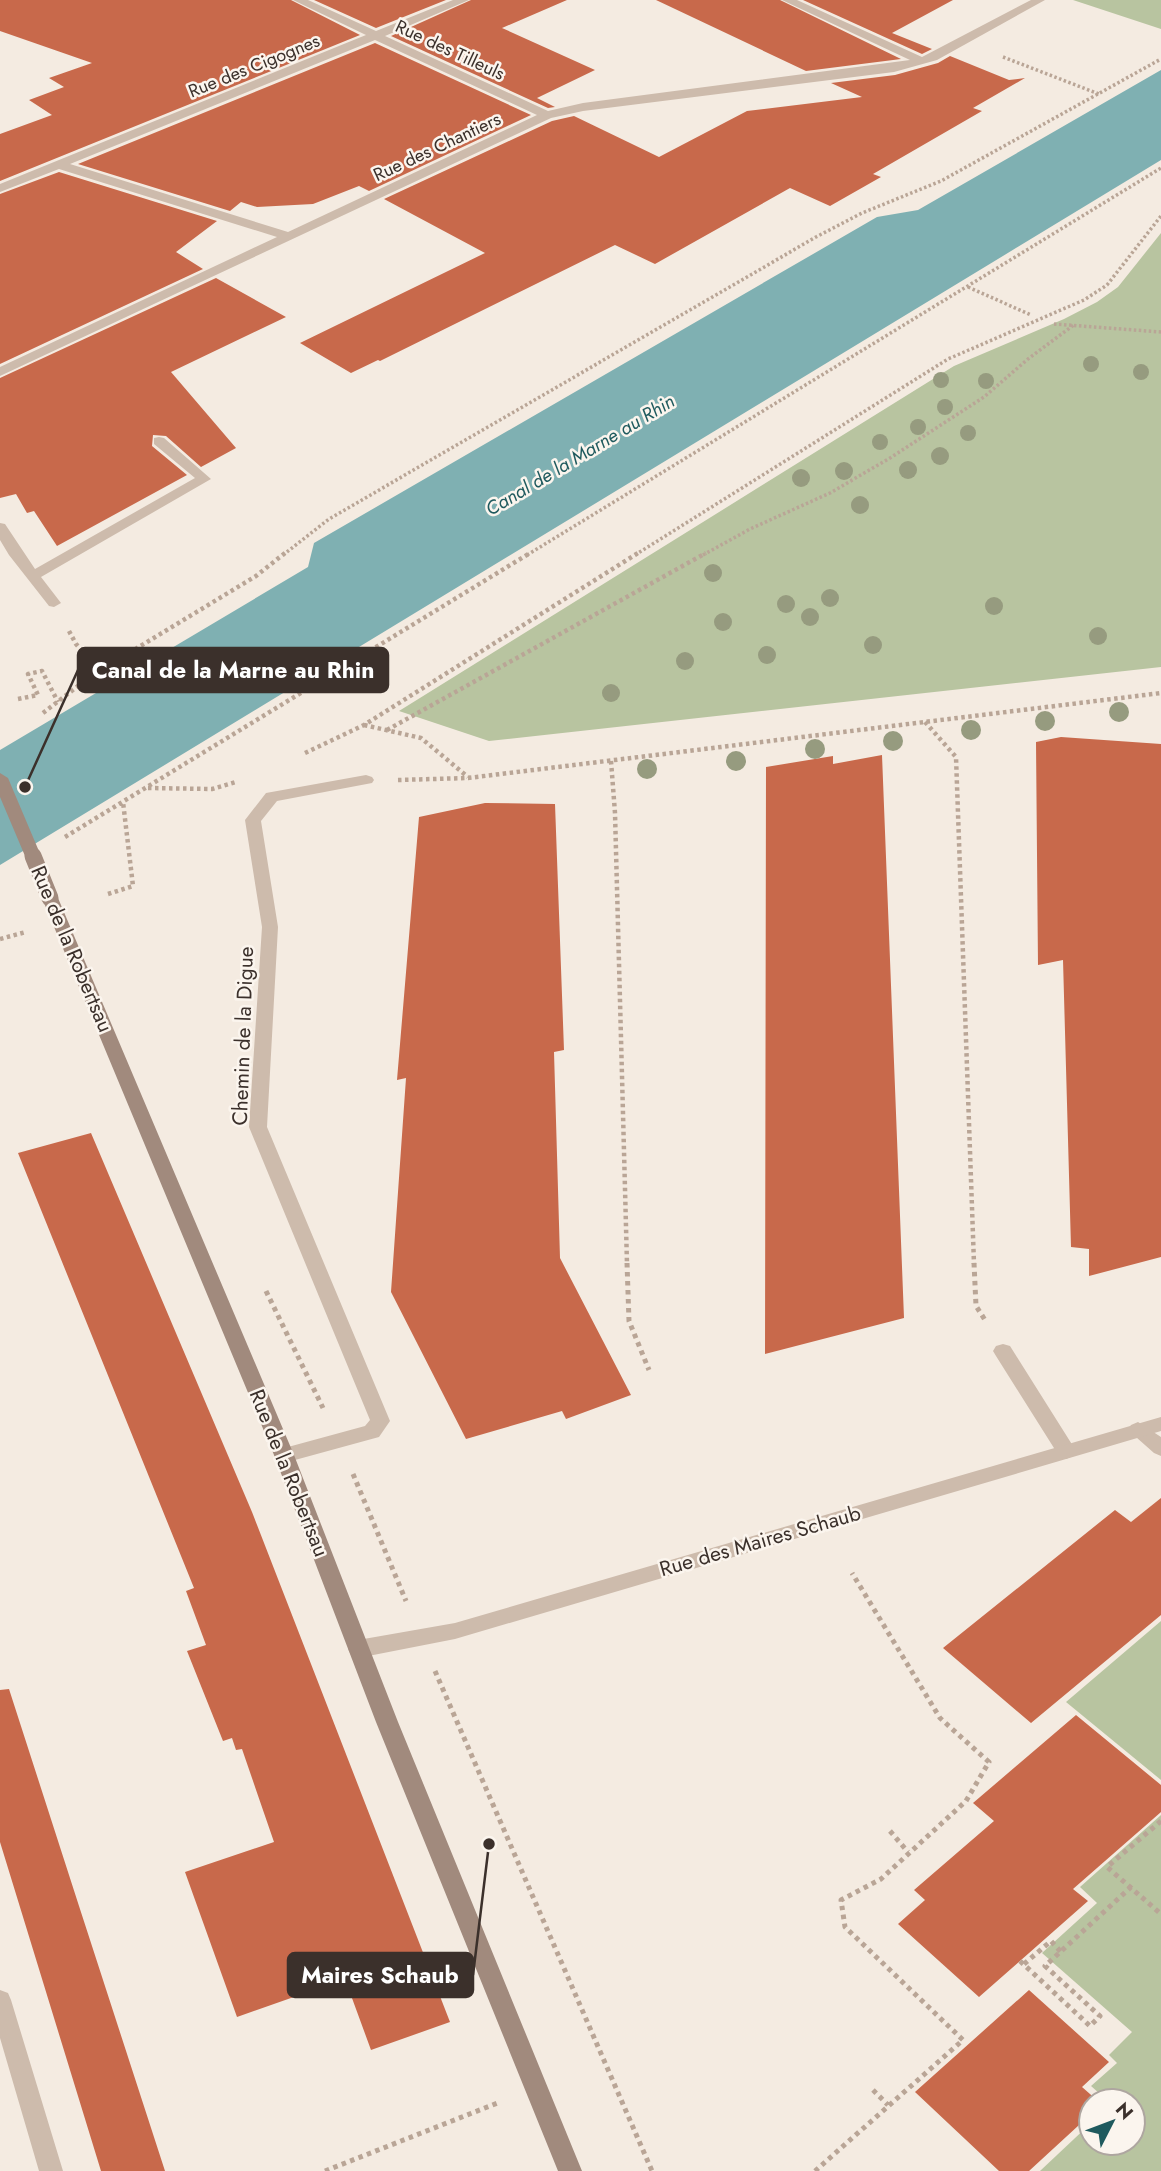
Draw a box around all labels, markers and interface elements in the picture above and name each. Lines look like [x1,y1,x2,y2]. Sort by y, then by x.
street label: Rue des Tilleuls [391,13,509,87]
street label: Rue des Cigognes [184,28,324,104]
street label: Rue des Chantiers [369,106,505,188]
water label: Canal de la Marne au Rhin [480,388,680,522]
callout: Canal de la Marne au Rhin [78,648,388,692]
text: Canal de la Marne au Rhin [92,653,374,687]
street label: Rue de la Robertsau [23,861,121,1037]
street label: Chemin de la Digue [225,946,261,1126]
street label: Rue de la Robertsau [242,1385,336,1561]
street label: Rue des Maires Schaub [656,1498,864,1584]
callout: Maires Schaub [288,1953,473,1997]
text: Maires Schaub [301,1958,459,1992]
north arrow [1077,2087,1147,2157]
text: N [1109,2096,1139,2126]

